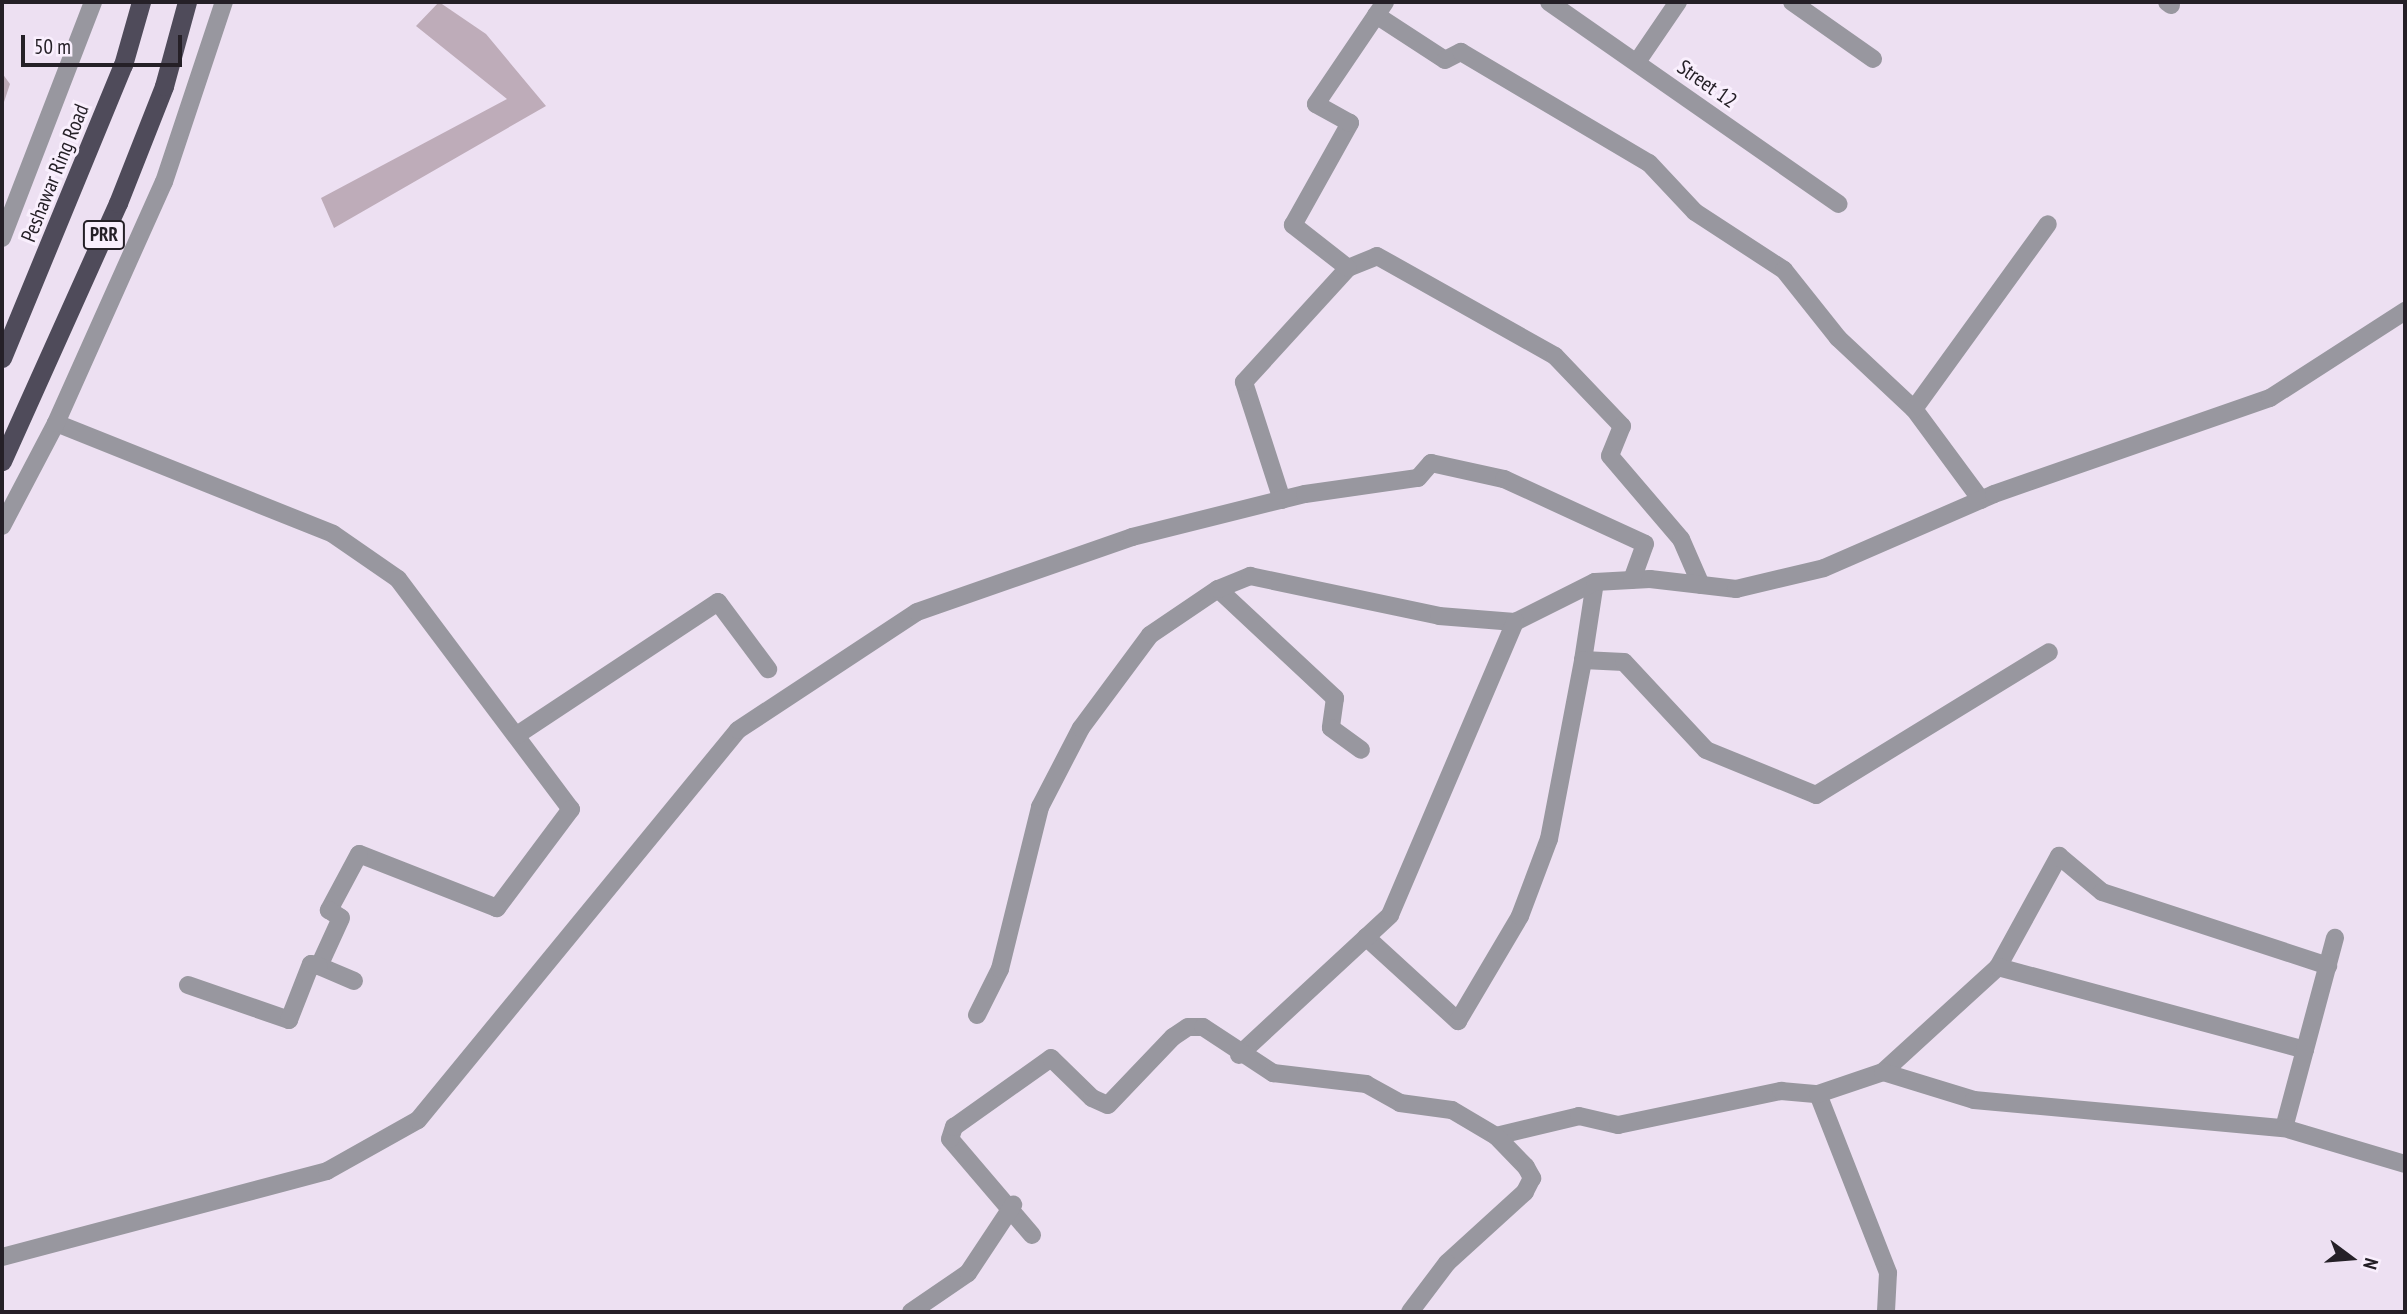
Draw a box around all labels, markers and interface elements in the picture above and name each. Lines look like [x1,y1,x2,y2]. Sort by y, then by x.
scale bar [24,21,186,65]
text: 50 m [34,33,71,60]
street label: Street 12 [1672,55,1742,113]
street label: Peshawar Ring Road [16,100,94,246]
road number: PRR [81,219,127,250]
north arrow [2316,1223,2386,1293]
text: N [2358,1256,2384,1272]

